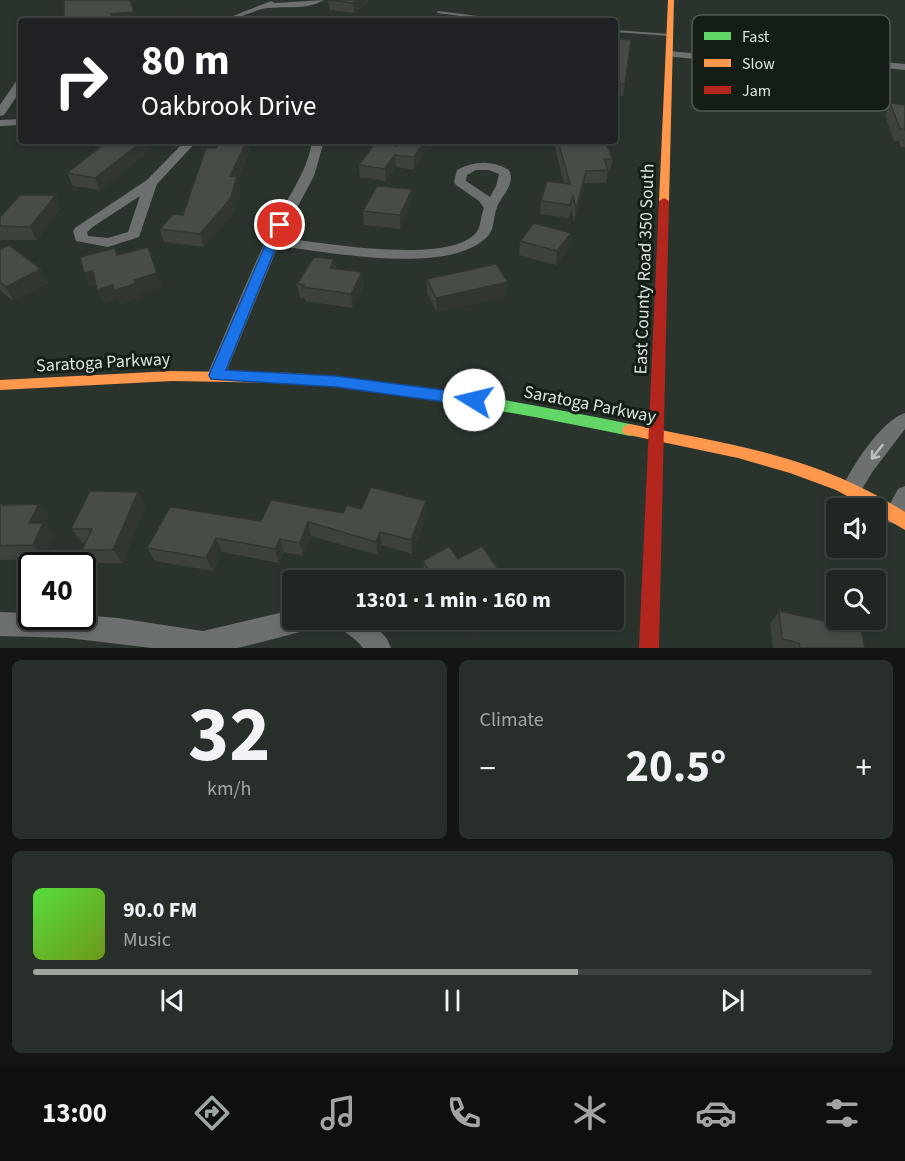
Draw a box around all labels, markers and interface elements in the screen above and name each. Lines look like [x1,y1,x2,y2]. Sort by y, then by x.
legend [692,15,890,111]
text: Fast [742,26,770,48]
text: 80 m [141,31,230,91]
icon: right [42,42,120,120]
text: Slow [742,53,775,75]
text: Jam [742,80,771,102]
text: Oakbrook Drive [141,87,316,126]
street label: East County Road 350 South [628,163,661,375]
pin [254,199,305,250]
icon: arrive [263,208,296,241]
street label: Saratoga Parkway [35,346,171,378]
position arrow [442,368,506,432]
street label: Saratoga Parkway [522,379,659,430]
one-way arrow [870,444,883,460]
map controls [826,498,886,630]
button: sound [826,498,886,558]
speed limit sign: 40 [18,552,96,630]
button: search [826,570,886,630]
text: 13:01 · 1 min · 160 m [355,584,551,616]
text: 32 [188,680,270,791]
text: Climate [480,706,544,734]
text: 20.5° [625,735,726,799]
text: − [480,745,496,792]
text: + [856,745,872,792]
text: km/h [207,775,251,803]
text: 90.0 FM [123,894,197,926]
text: Music [123,926,171,954]
icon: previous [156,984,189,1017]
icon: pause [436,984,469,1017]
icon: next [716,984,749,1017]
icon: directions [191,1092,233,1134]
icon: music [317,1092,359,1134]
icon: phone [443,1092,485,1134]
icon: climate [569,1092,611,1134]
icon: car [695,1092,737,1134]
icon: filters [821,1092,863,1134]
text: 13:00 [42,1094,107,1133]

